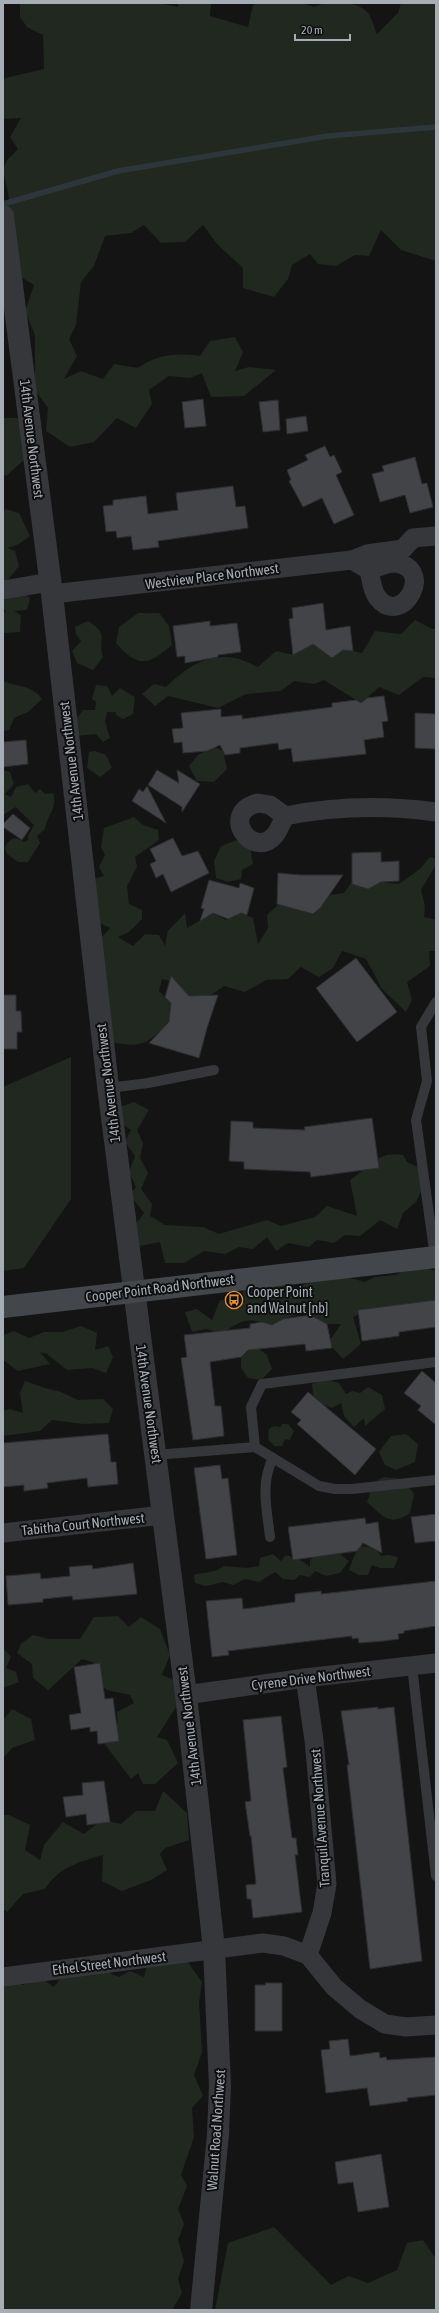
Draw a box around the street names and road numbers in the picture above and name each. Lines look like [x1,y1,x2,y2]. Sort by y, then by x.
street label: 14th Avenue Northwest [17,379,47,499]
street label: Westview Place Northwest [144,560,280,592]
street label: 14th Avenue Northwest [56,701,86,821]
street label: 14th Avenue Northwest [93,1023,123,1143]
street label: Cooper Point Road Northwest [85,1271,235,1305]
street label: 14th Avenue Northwest [133,1344,165,1464]
street label: Tabitha Court Northwest [21,1510,145,1538]
street label: Cyrene Drive Northwest [251,1663,371,1693]
street label: 14th Avenue Northwest [174,1666,204,1786]
street label: Tranquil Avenue Northwest [307,1748,333,1888]
street label: Ethel Street Northwest [51,1948,167,1978]
street label: Walnut Road Northwest [204,2069,228,2191]

